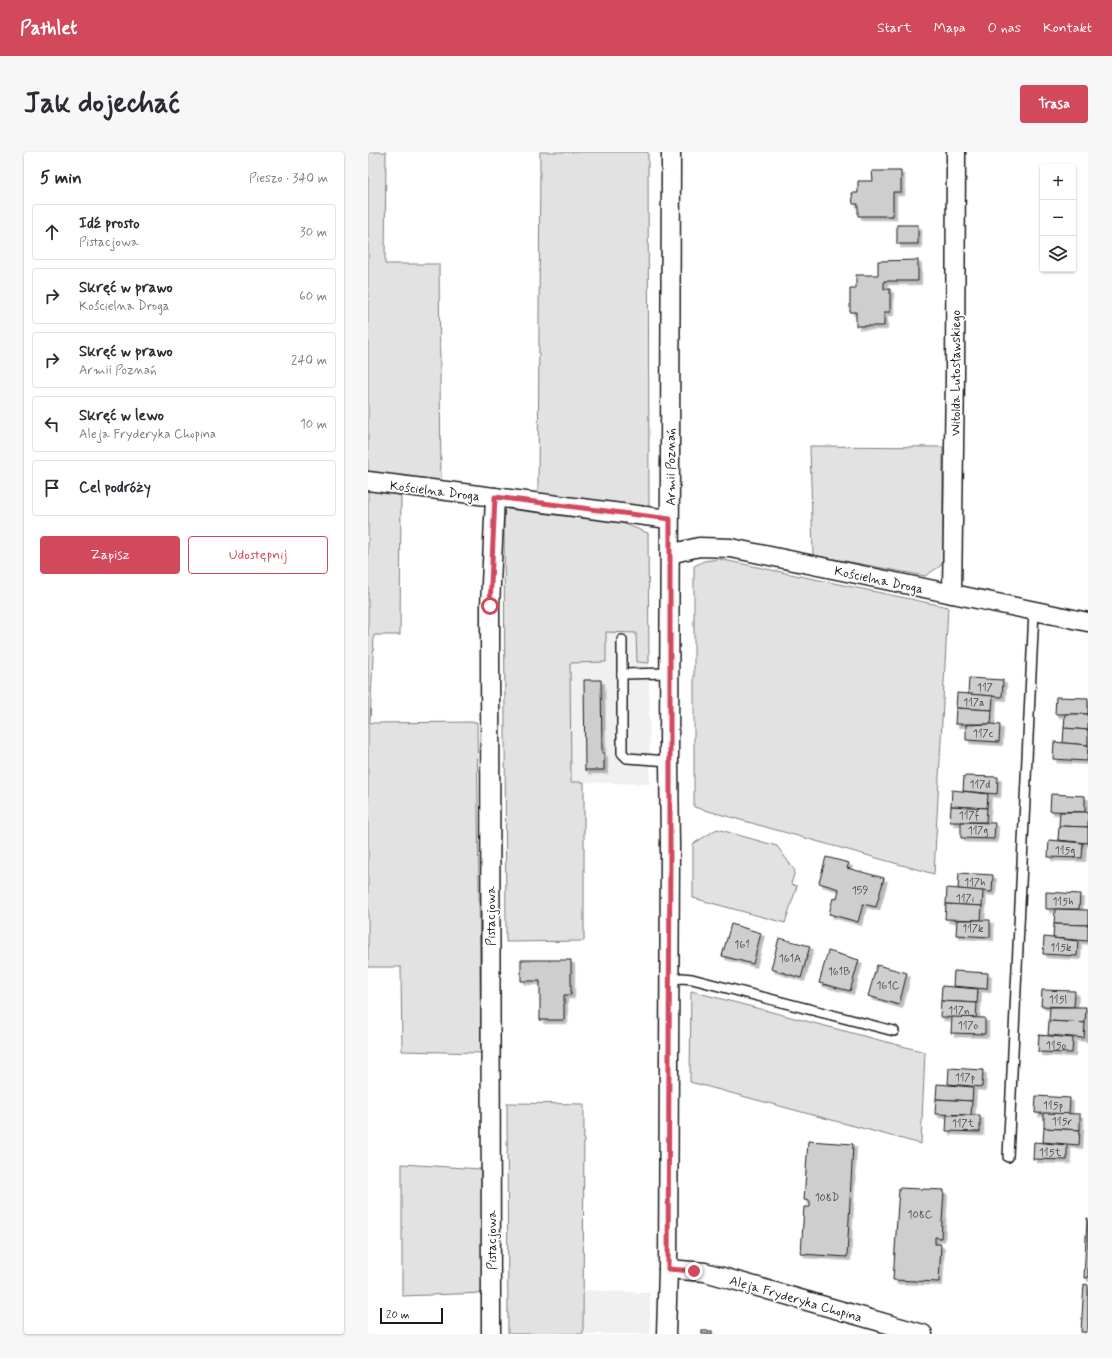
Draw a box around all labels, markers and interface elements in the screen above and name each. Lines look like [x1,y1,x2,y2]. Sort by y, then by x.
text: Pathlet [20,16,77,41]
text: Start [877,19,912,37]
text: Mapa [934,19,966,37]
text: O nas [988,19,1021,37]
text: Kontakt [1043,19,1092,37]
button: Trasa [1020,85,1088,123]
text: Jak dojechać [24,86,180,123]
map controls [1040,164,1076,272]
button: + [1040,164,1076,200]
text: 5 min [40,167,82,189]
text: Pieszo · 340 m [249,170,328,187]
button: − [1040,200,1076,236]
text: Idź prosto [79,214,140,234]
icon: ahead [41,221,63,243]
text: 30 m [300,224,327,241]
text: Pistacjowa [79,234,139,251]
button: layers [1040,236,1076,272]
text: Skręć w prawo [79,278,173,298]
icon: right [41,285,63,307]
text: 60 m [299,288,327,305]
text: Kościelna Droga [79,298,169,315]
street label: Witolda Lutosławskiego [948,310,965,436]
text: Skręć w prawo [79,342,173,362]
icon: right [41,349,63,371]
text: 240 m [291,352,327,369]
text: Armii Poznań [79,362,157,379]
text: Skręć w lewo [79,406,164,426]
icon: left [41,413,63,435]
text: 10 m [300,416,327,433]
text: Aleja Fryderyka Chopina [79,426,216,443]
street label: Armii Poznań [663,428,680,506]
icon: arrive [41,477,63,499]
text: Cel podróży [79,478,151,498]
street label: Kościelna Droga [389,478,481,505]
button: Zapisz [40,536,180,574]
button: Udostępnij [188,536,328,574]
street label: Kościelna Droga [833,563,925,598]
route start [481,597,499,615]
house number: 117 [977,681,993,695]
house number: 117a [963,696,985,710]
house number: 117c [973,727,994,741]
house number: 117d [970,778,990,792]
house number: 117f [959,809,980,823]
house number: 117g [968,824,989,838]
house number: 115g [1055,844,1075,858]
house number: 117h [964,876,986,890]
house number: 159 [852,884,868,898]
street label: Pistacjowa [483,886,500,946]
house number: 117i [956,892,975,906]
house number: 115h [1052,895,1074,909]
house number: 117k [962,922,984,936]
house number: 161 [734,938,750,952]
house number: 115k [1050,941,1072,955]
house number: 161A [779,952,801,966]
house number: 161B [828,965,850,979]
house number: 161C [876,979,900,993]
house number: 115l [1049,993,1068,1007]
house number: 117n [948,1004,970,1018]
house number: 117o [958,1019,979,1033]
house number: 115o [1046,1039,1067,1053]
house number: 117p [955,1071,975,1085]
house number: 115p [1043,1099,1063,1113]
house number: 115r [1052,1115,1073,1129]
house number: 117t [952,1117,975,1131]
house number: 115t [1039,1146,1062,1160]
house number: 108D [815,1191,839,1205]
house number: 108C [908,1208,933,1222]
street label: Pistacjowa [484,1210,501,1270]
route end [685,1262,703,1280]
street label: Aleja Fryderyka Chopina [727,1272,864,1327]
scale bar [380,1306,443,1325]
text: 20 m [386,1308,409,1322]

